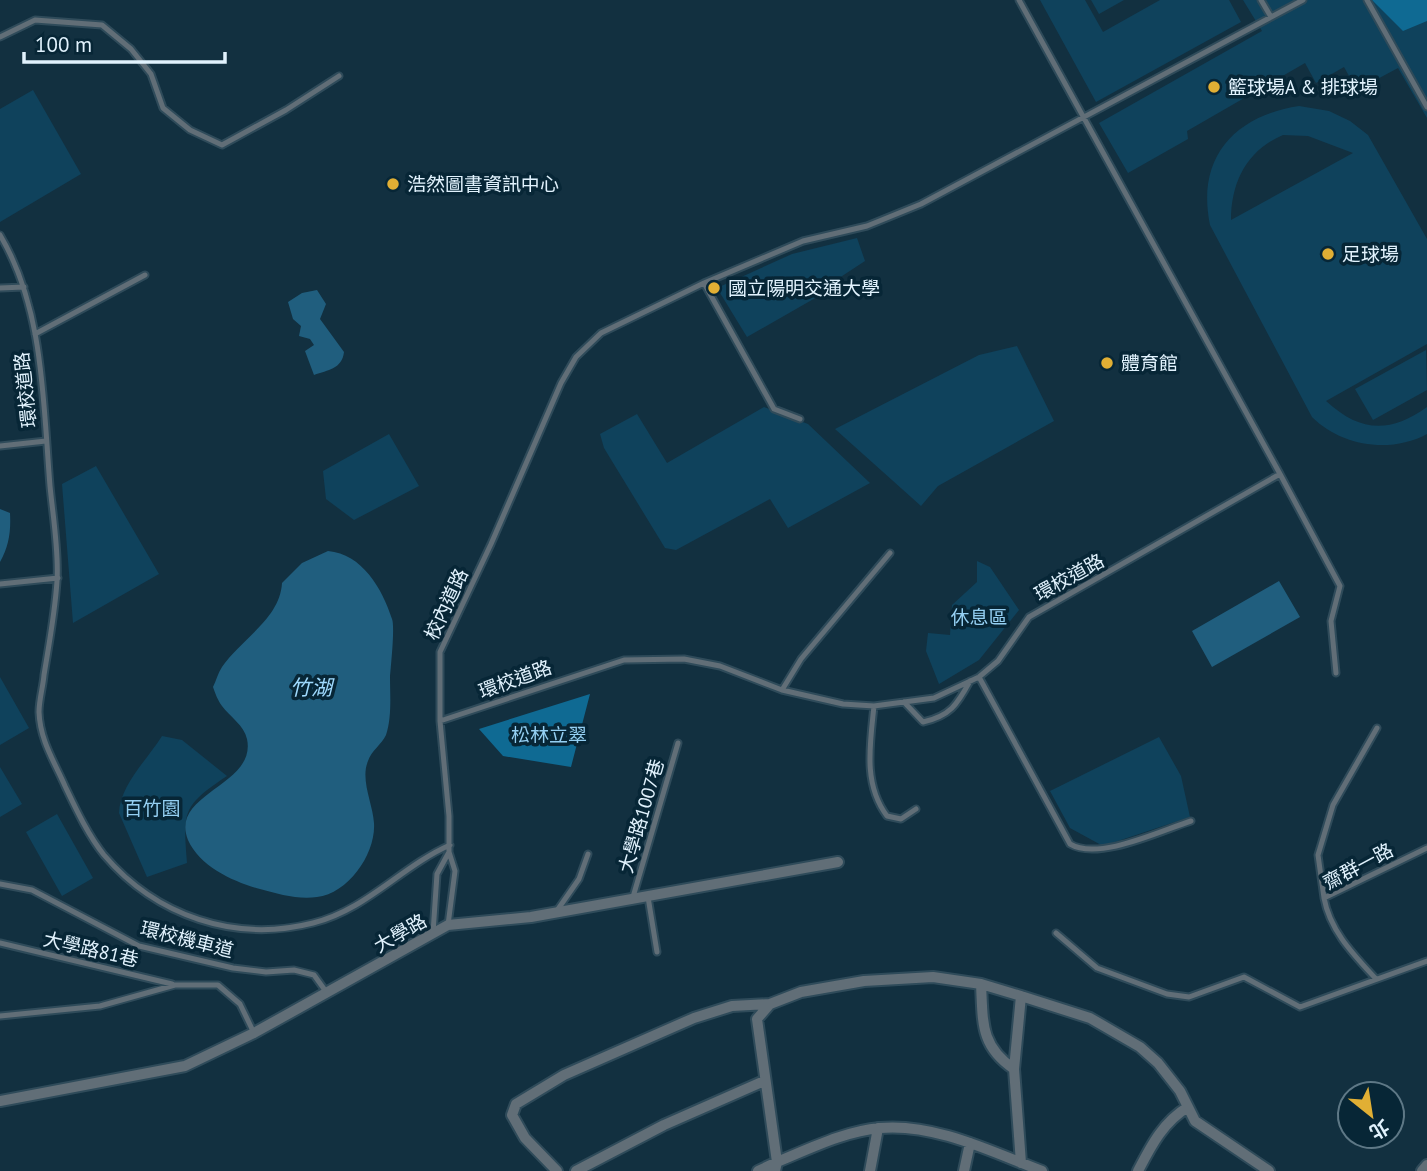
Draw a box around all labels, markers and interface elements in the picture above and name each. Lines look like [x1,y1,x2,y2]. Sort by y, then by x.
scale bar [24,21,226,65]
text: 100 m [35,31,92,58]
place label: 籃球場A & 排球場 [1228,75,1378,99]
marker: 籃球場A & 排球場 [1206,79,1222,95]
place label: 浩然圖書資訊中心 [407,172,559,196]
marker: 浩然圖書資訊中心 [385,176,401,192]
place label: 足球場 [1342,242,1399,266]
marker: 足球場 [1320,246,1336,262]
place label: 國立陽明交通大學 [728,276,880,300]
marker: 國立陽明交通大學 [706,280,722,296]
street label: 環校道路 [9,351,41,429]
place label: 體育館 [1121,351,1178,375]
marker: 體育館 [1099,355,1115,371]
street label: 環校道路 [1030,548,1108,606]
street label: 校內道路 [419,564,473,644]
park label: 休息區 [950,605,1008,629]
street label: 環校道路 [475,655,555,703]
water label: 竹湖 [290,674,335,701]
park label: 松林立翠 [511,723,587,747]
street label: 大學路1007巷 [613,756,669,876]
park label: 百竹園 [123,796,181,820]
street label: 齋群一路 [1319,838,1397,894]
street label: 大學路 [369,908,431,958]
street label: 環校機車道 [138,916,236,962]
street label: 大學路81巷 [41,926,141,972]
north arrow [1336,1080,1406,1150]
text: 北 [1365,1115,1394,1145]

